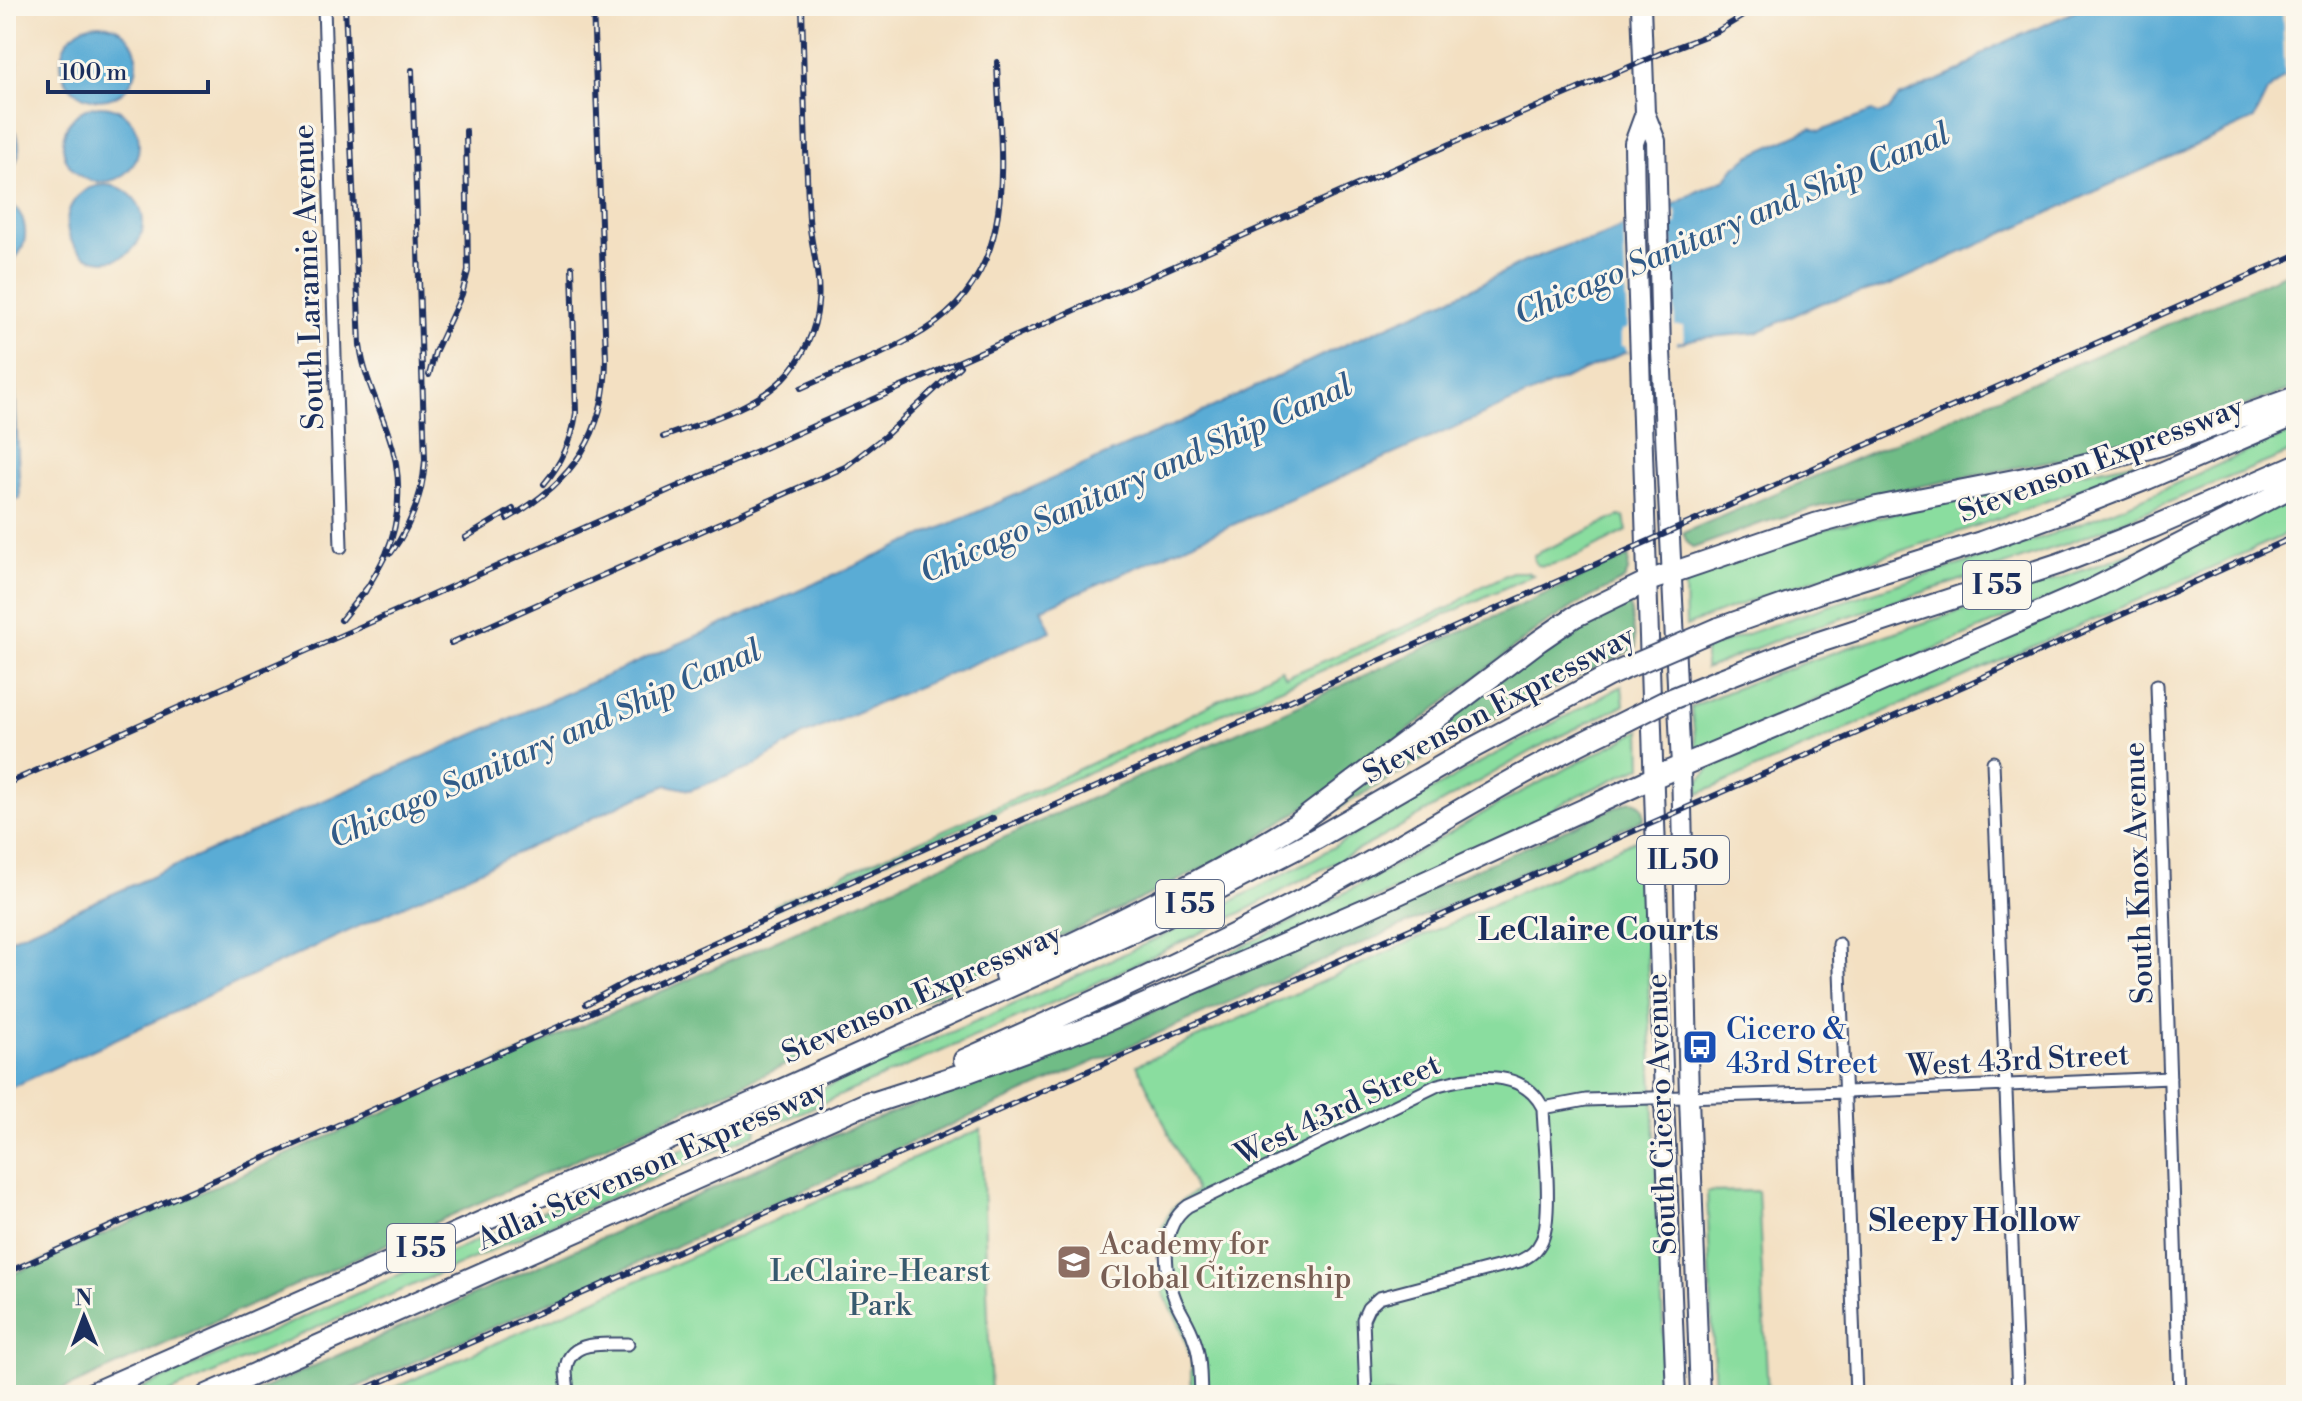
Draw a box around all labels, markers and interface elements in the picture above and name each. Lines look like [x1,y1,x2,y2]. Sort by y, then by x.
scale bar [48,44,208,94]
text: 100 m [60,58,127,88]
water label: Chicago Sanitary and Ship Canal [1508,114,1956,334]
street label: South Laramie Avenue [285,124,333,430]
water label: Chicago Sanitary and Ship Canal [913,365,1359,593]
street label: Stevenson Expressway [1953,388,2249,532]
road number: I 55 [1963,561,2031,609]
street label: Stevenson Expressway [1357,617,1642,793]
water label: Chicago Sanitary and Ship Canal [322,630,768,858]
street label: South Knox Avenue [2115,741,2163,1005]
road number: IL 50 [1637,836,1729,884]
road number: I 55 [1156,880,1224,928]
district label: LeClaire Courts [1477,910,1719,950]
street label: Stevenson Expressway [776,915,1068,1073]
street label: South Cicero Avenue [1638,973,1686,1255]
place label: Cicero & 43rd Street [1726,1011,1878,1083]
bus stop icon: Cicero & 43rd Street [1681,1028,1719,1066]
street label: West 43rd Street [1905,1036,2130,1086]
street label: West 43rd Street [1228,1046,1447,1175]
street label: Adlai Stevenson Expressway [470,1070,834,1260]
district label: Sleepy Hollow [1869,1201,2080,1241]
road number: I 55 [387,1224,455,1272]
place label: Academy for Global Citizenship [1099,1226,1352,1298]
school or university icon: Academy for Global Citizenship [1055,1243,1093,1281]
park label: LeClaire-Hearst Park [770,1253,991,1325]
north arrow [44,1277,124,1357]
text: N [75,1285,93,1312]

